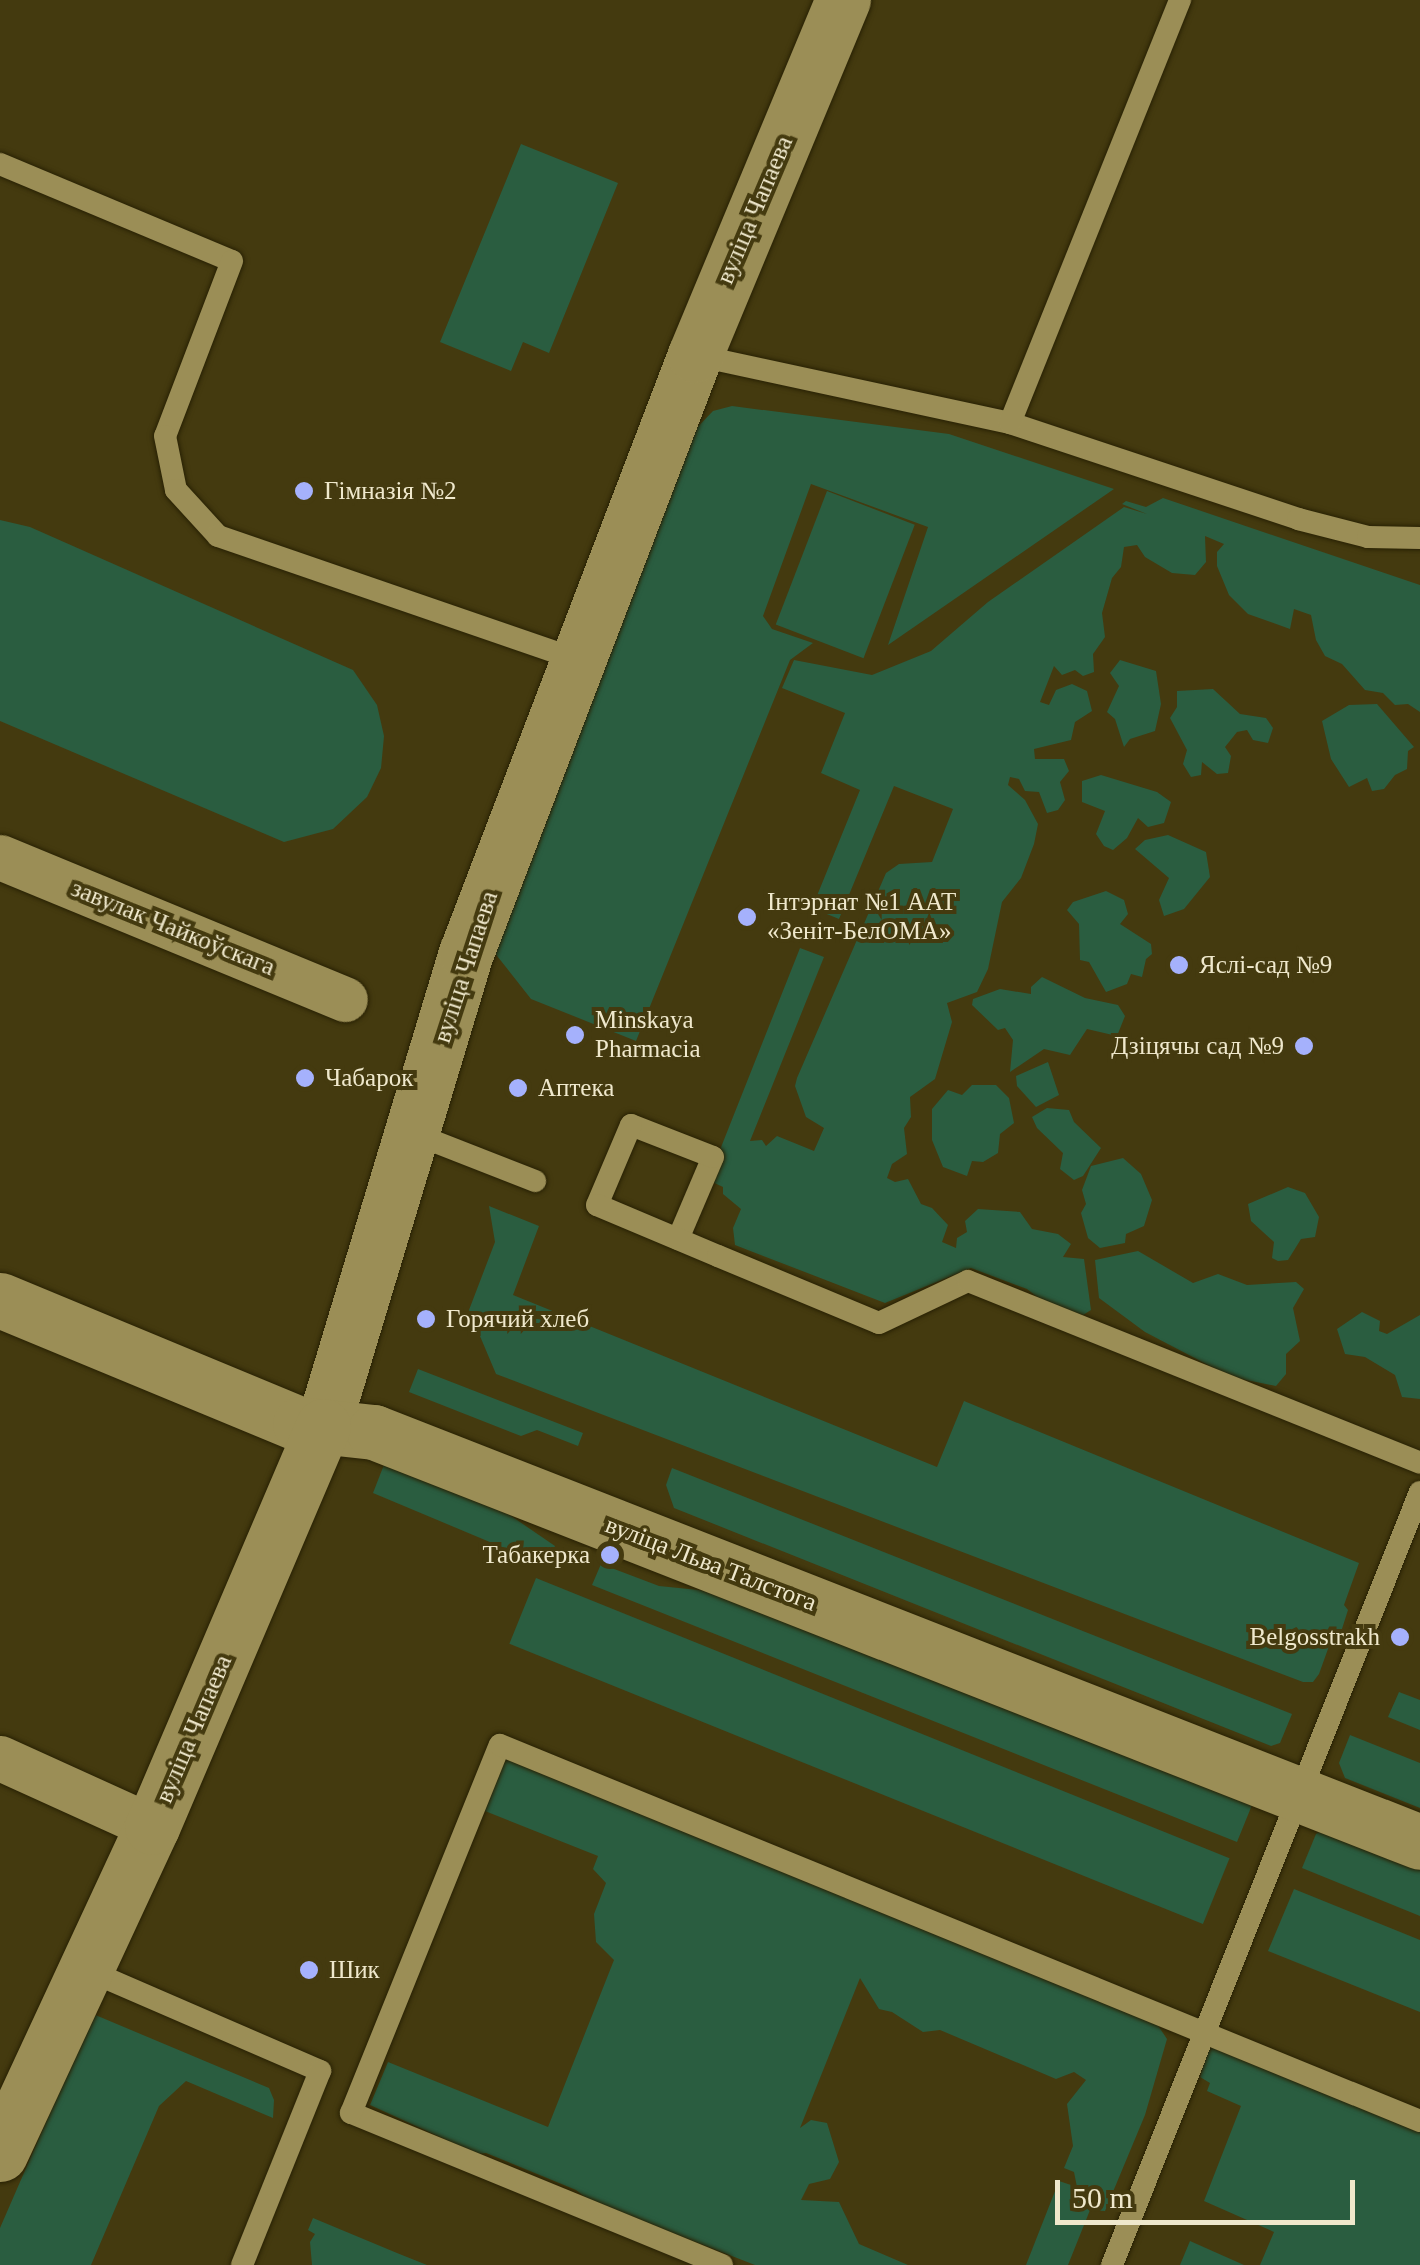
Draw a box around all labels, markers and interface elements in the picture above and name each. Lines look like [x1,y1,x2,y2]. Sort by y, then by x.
street label: вуліца Чапаева [710,132,800,288]
place label: Гімназія №2 [324,476,457,506]
marker: Гімназія №2 [293,480,315,502]
street label: завулак Чайкоўскага [67,873,279,983]
street label: вуліца Чапаева [427,887,505,1047]
place label: Інтэрнат №1 ААТ «Зеніт-БелОМА» [767,888,956,947]
marker: Інтэрнат №1 ААТ «Зеніт-БелОМА» [736,906,758,928]
place label: Яслі-сад №9 [1199,950,1332,980]
marker: Яслі-сад №9 [1168,954,1190,976]
place label: Minskaya Pharmacia [595,1006,701,1065]
marker: Minskaya Pharmacia [564,1024,586,1046]
place label: Дзіцячы сад №9 [1111,1031,1284,1061]
marker: Дзіцячы сад №9 [1293,1035,1315,1057]
place label: Чабарок [325,1063,413,1093]
marker: Чабарок [294,1067,316,1089]
place label: Аптека [538,1073,614,1103]
marker: Аптека [507,1077,529,1099]
place label: Горячий хлеб [446,1304,589,1334]
marker: Горячий хлеб [415,1308,437,1330]
street label: вуліца Льва Талстога [601,1510,821,1618]
place label: Табакерка [482,1540,590,1570]
marker: Табакерка [599,1544,621,1566]
place label: Belgosstrakh [1249,1622,1380,1652]
marker: Belgosstrakh [1389,1626,1411,1648]
street label: вуліца Чапаева [149,1651,239,1807]
place label: Шик [329,1955,380,1985]
marker: Шик [298,1959,320,1981]
scale bar [1060,2160,1360,2222]
text: 50 m [1072,2181,1133,2214]

